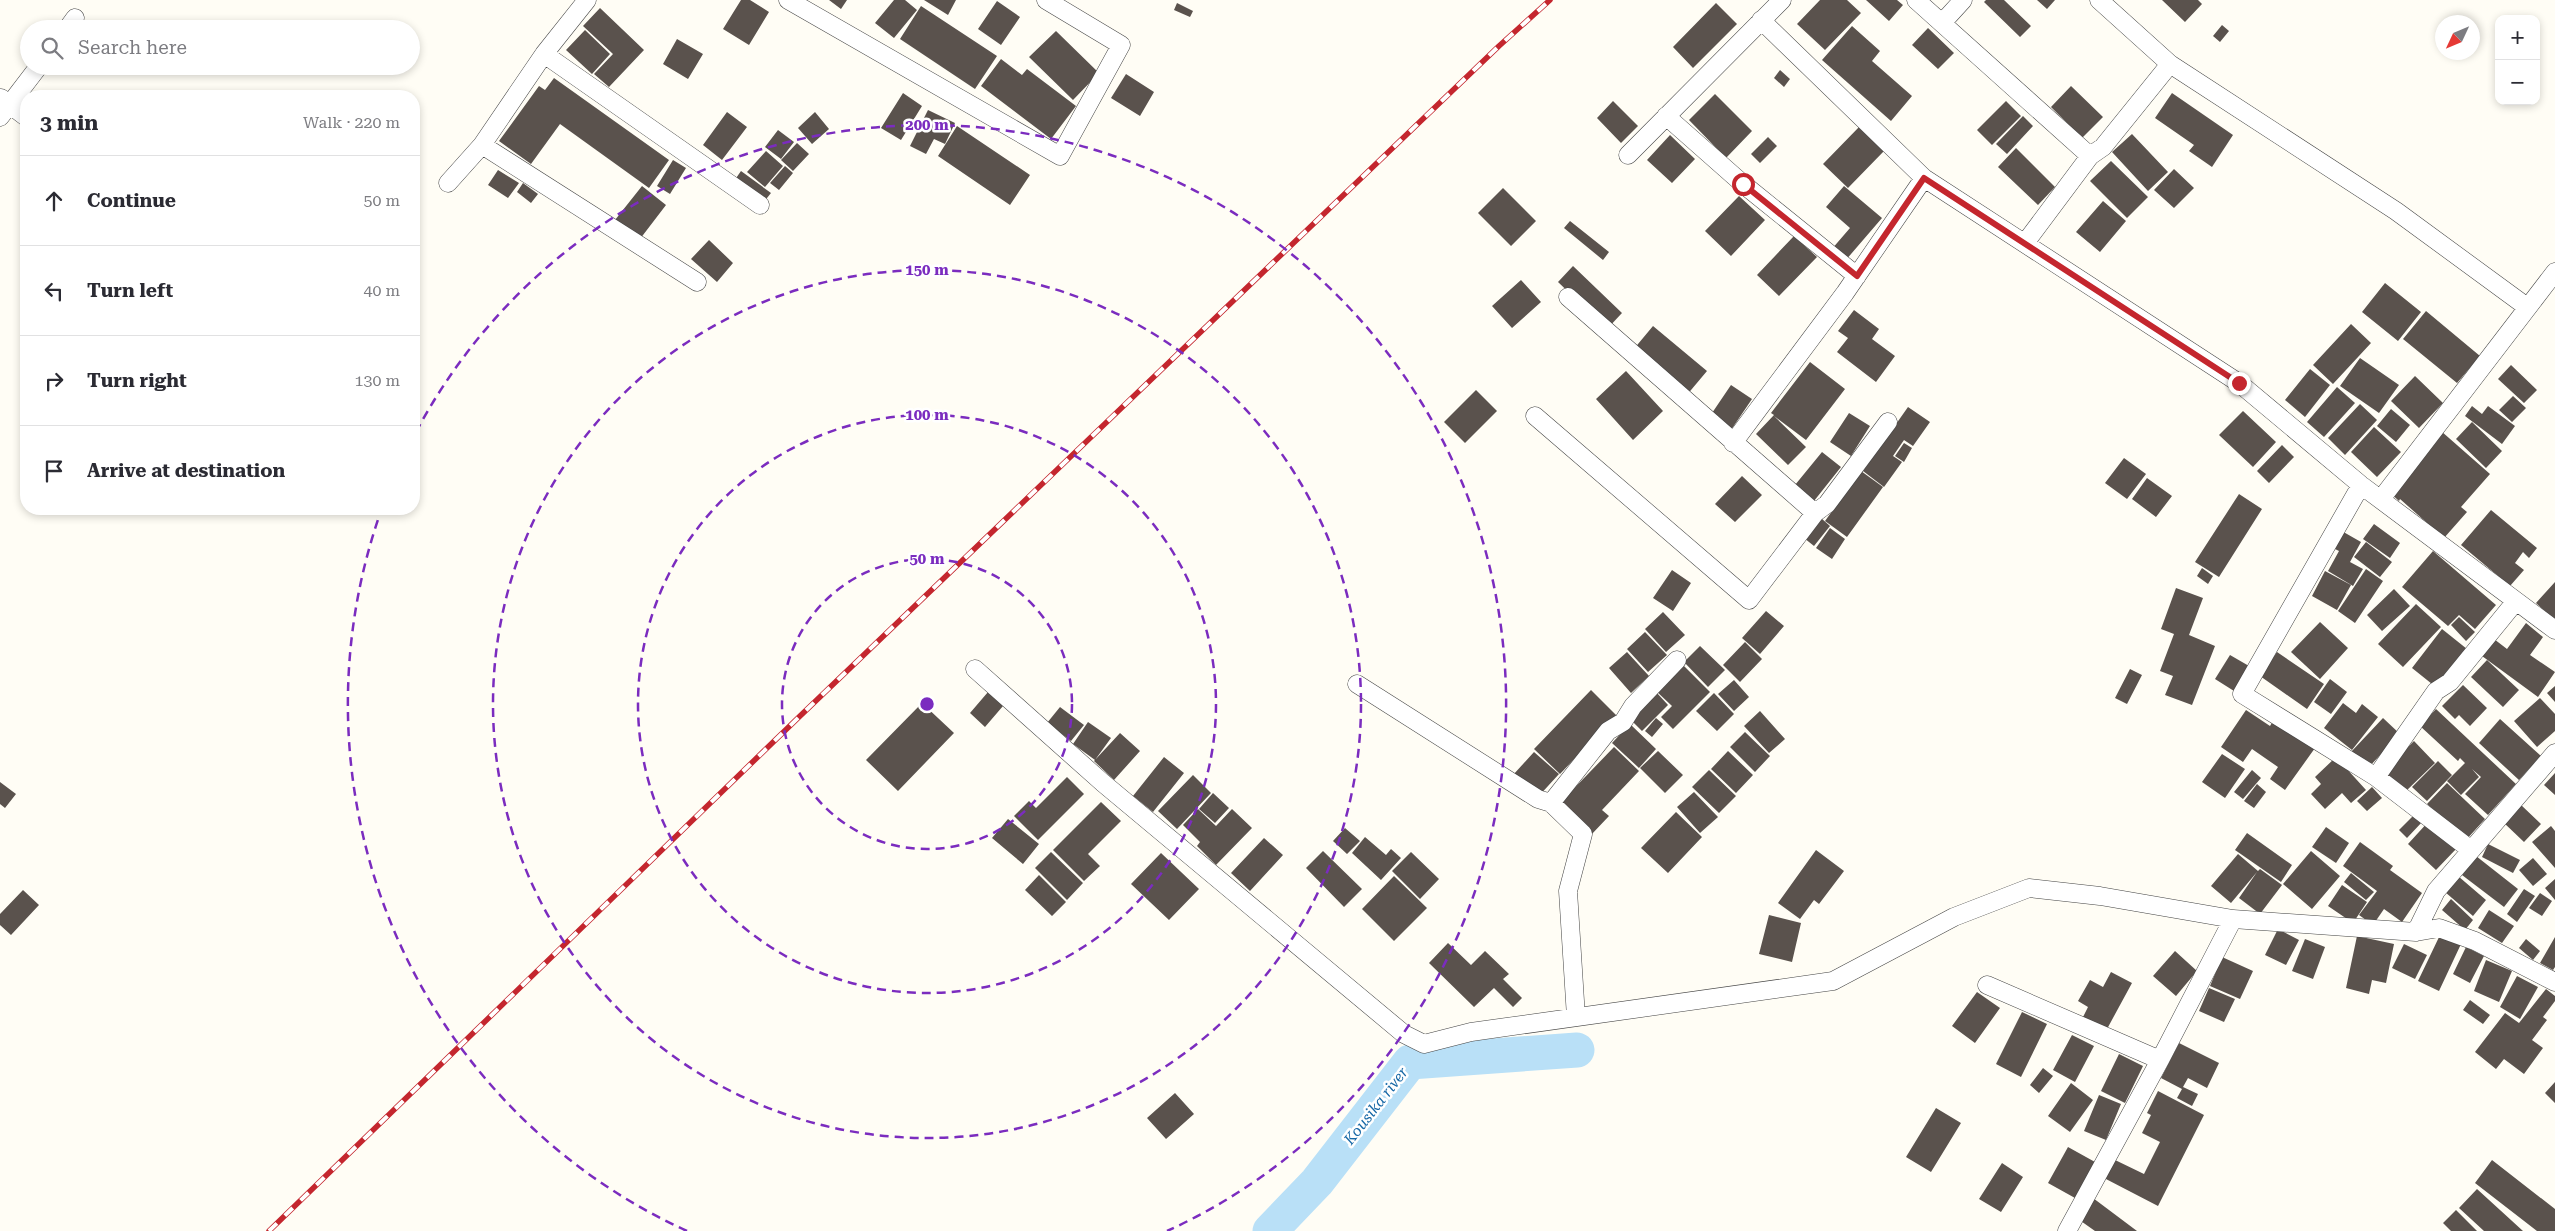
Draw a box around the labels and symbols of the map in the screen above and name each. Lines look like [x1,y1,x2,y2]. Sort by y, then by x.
north arrow [2435,15,2480,60]
text: 200 m [905,116,949,134]
route start [1732,173,1755,196]
text: 150 m [905,261,949,279]
route end [2228,372,2251,395]
text: 100 m [905,406,949,424]
text: 50 m [909,550,945,568]
centre of rings [918,695,936,713]
water label: Kousika river [1340,1063,1412,1149]

